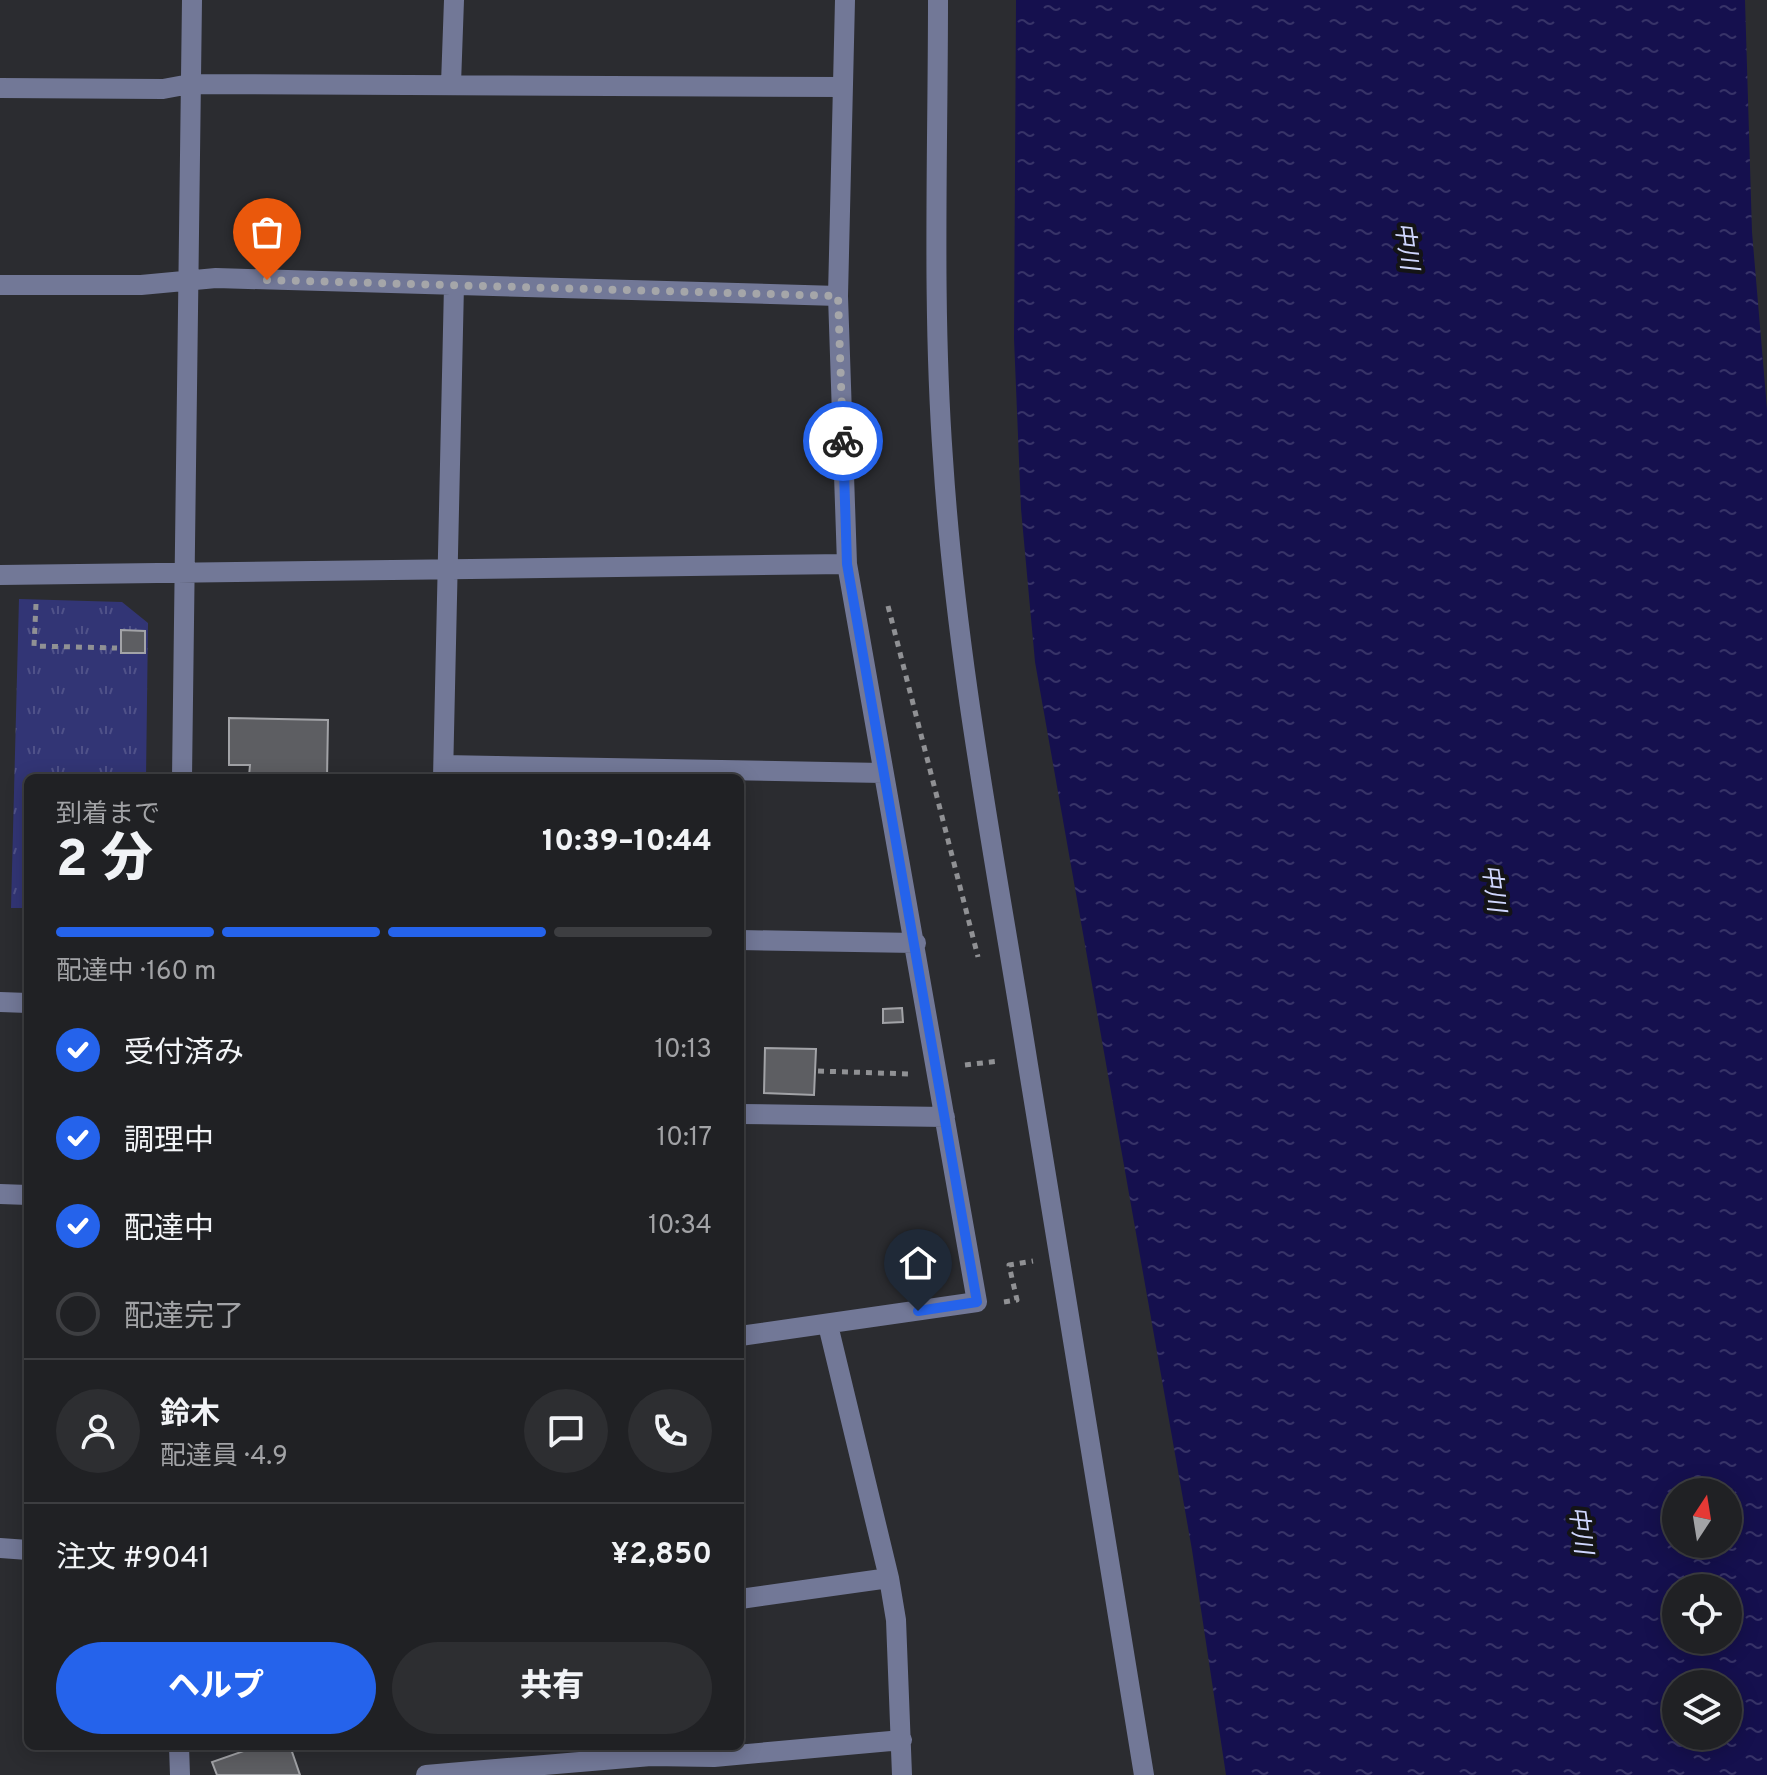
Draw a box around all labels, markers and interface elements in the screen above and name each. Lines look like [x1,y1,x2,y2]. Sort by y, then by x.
pin [233,198,301,280]
icon: bag [245,210,289,254]
water label: 中川 [1387,220,1424,275]
courier [803,401,883,481]
icon: bike [821,419,865,463]
text: 到着まで [56,799,160,832]
text: 10:39–10:44 [542,824,712,861]
text: 2 分 [56,829,153,895]
water label: 中川 [1474,862,1511,917]
text: 配達中 · 160 m [56,956,216,989]
icon: check [56,1028,100,1072]
text: 10:13 [654,1034,712,1067]
text: 受付済み [124,1036,244,1073]
icon: check [56,1116,100,1160]
text: 10:17 [657,1122,712,1155]
text: 調理中 [124,1124,214,1161]
icon: check [56,1204,100,1248]
text: 10:34 [648,1210,712,1243]
text: 配達中 [124,1212,214,1249]
pin [884,1229,952,1311]
icon: home [896,1241,940,1285]
text: 配達完了 [124,1300,244,1337]
button: person [56,1389,140,1473]
button: chat [524,1389,608,1473]
button: phone [628,1389,712,1473]
text: 鈴木 [160,1397,220,1434]
text: 配達員 · 4.9 [160,1441,288,1474]
north arrow [1662,1478,1742,1558]
map controls [1662,1478,1742,1750]
water label: 中川 [1561,1504,1598,1559]
text: ¥2,850 [611,1537,712,1574]
text: 注文 #9041 [56,1541,210,1578]
button: locate [1662,1574,1742,1654]
button: ヘルプ [56,1642,376,1734]
button: 共有 [392,1642,712,1734]
button: layers [1662,1670,1742,1750]

